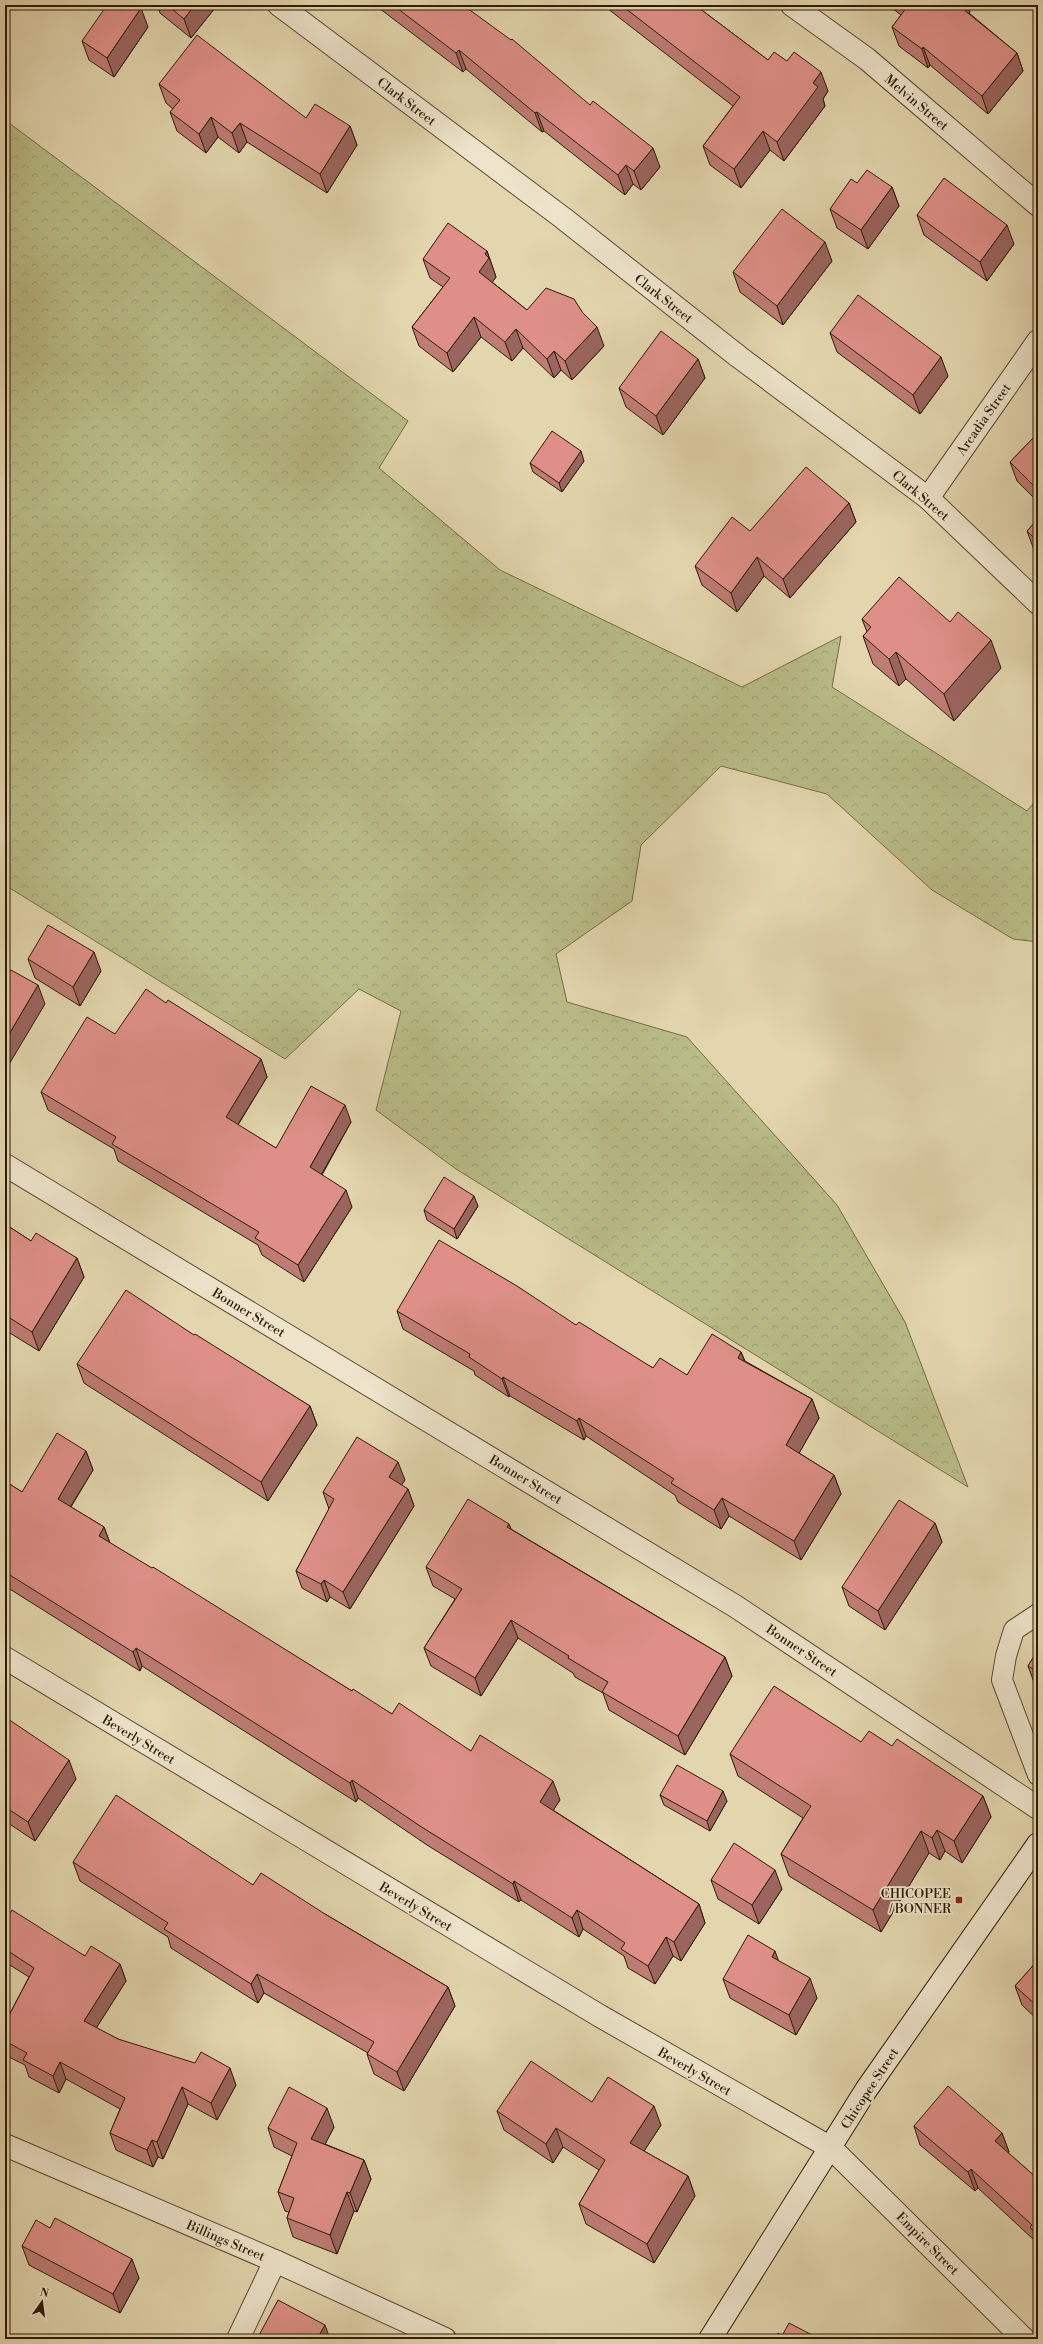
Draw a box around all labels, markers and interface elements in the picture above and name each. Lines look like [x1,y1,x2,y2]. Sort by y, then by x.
street label: Melvin Street [881,71,952,134]
street label: Clark Street [374,74,439,129]
street label: Clark Street [631,271,696,327]
street label: Arcadia Street [953,380,1015,459]
street label: Clark Street [889,467,952,525]
street label: Bonner Street [208,1284,288,1341]
street label: Bonner Street [485,1451,565,1508]
street label: Bonner Street [762,1621,840,1681]
street label: Beverly Street [98,1711,178,1768]
street label: Beverly Street [375,1878,455,1935]
place label: CHICOPEE / BONNER [881,1886,952,1917]
marker: CHICOPEE / BONNER [954,1895,964,1905]
street label: Beverly Street [654,2044,734,2100]
street label: Chicopee Street [838,2045,902,2132]
street label: Empire Street [893,2209,962,2279]
street label: Billings Street [183,2217,268,2265]
north arrow [22,2282,62,2322]
text: N [38,2285,50,2301]

